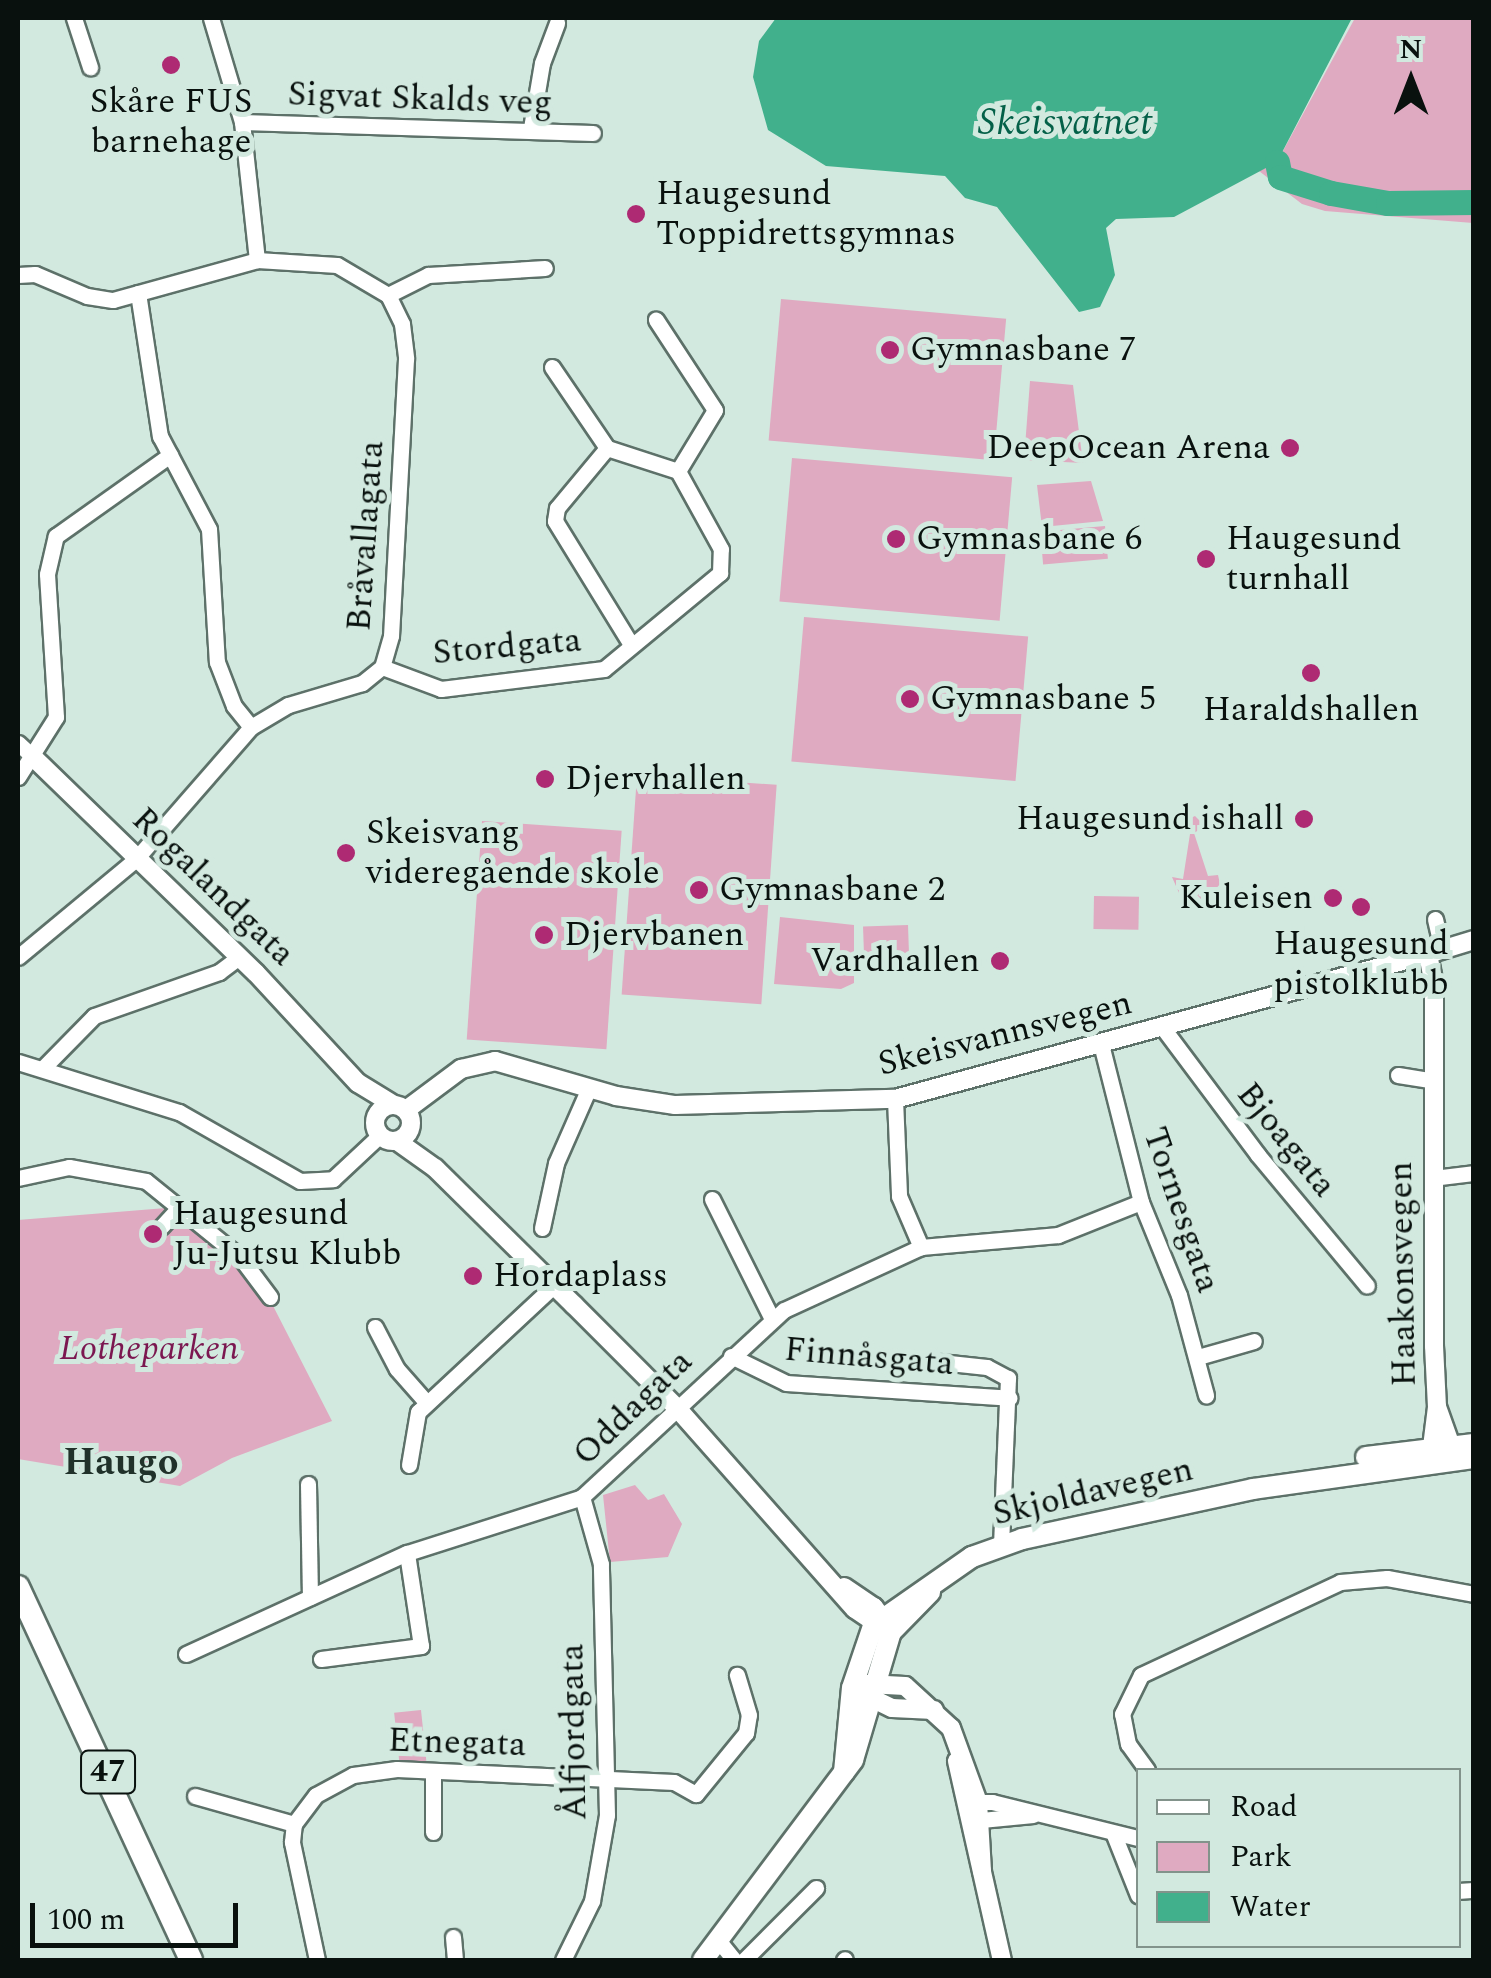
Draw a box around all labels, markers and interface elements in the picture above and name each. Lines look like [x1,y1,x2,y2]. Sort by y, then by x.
text: N [1400,28,1422,71]
north arrow [1361,30,1461,130]
marker: Skåre FUS barnehage [160,54,182,76]
street label: Sigvat Skalds veg [287,73,553,125]
place label: Skåre FUS barnehage [90,81,252,163]
water label: Skeisvatnet [978,101,1152,147]
place label: Haugesund Toppidrettsgymnas [656,173,956,255]
marker: Haugesund Toppidrettsgymnas [625,203,647,225]
place label: Gymnasbane 7 [910,329,1136,371]
marker: Gymnasbane 7 [879,339,901,361]
place label: DeepOcean Arena [986,427,1270,469]
marker: DeepOcean Arena [1279,437,1301,459]
street label: Bråvallagata [338,439,394,633]
place label: Gymnasbane 6 [916,518,1142,560]
place label: Haugesund turnhall [1226,518,1401,600]
marker: Gymnasbane 6 [885,528,907,550]
marker: Haugesund turnhall [1195,548,1217,570]
street label: Stordgata [431,620,583,674]
marker: Haraldshallen [1300,662,1322,684]
place label: Gymnasbane 5 [930,678,1156,720]
marker: Gymnasbane 5 [899,688,921,710]
place label: Haraldshallen [1203,689,1419,731]
place label: Djervhallen [565,758,746,800]
marker: Djervhallen [534,768,556,790]
place label: Haugesund ishall [1016,798,1284,840]
street label: Rogalandgata [123,799,303,975]
marker: Haugesund ishall [1293,808,1315,830]
place label: Skeisvang videregående skole [366,812,660,894]
marker: Skeisvang videregående skole [335,842,357,864]
place label: Gymnasbane 2 [719,869,945,911]
place label: Kuleisen [1179,877,1313,919]
marker: Gymnasbane 2 [688,879,710,901]
marker: Kuleisen [1322,887,1344,909]
marker: Haugesund pistolklubb [1350,896,1372,918]
place label: Djervbanen [564,914,744,956]
place label: Haugesund pistolklubb [1273,923,1449,1005]
marker: Djervbanen [533,924,555,946]
place label: Vardhallen [810,940,980,982]
marker: Vardhallen [989,950,1011,972]
street label: Skeisvannsvegen [874,982,1136,1086]
street label: Bjoagata [1227,1074,1345,1206]
street label: Tornesgata [1133,1122,1229,1298]
street label: Haakonsvegen [1380,1161,1426,1387]
place label: Haugesund Ju-Jutsu Klubb [173,1193,401,1275]
marker: Haugesund Ju-Jutsu Klubb [142,1223,164,1245]
place label: Hordaplass [493,1255,668,1297]
marker: Hordaplass [462,1265,484,1287]
park label: Lotheparken [59,1328,239,1370]
street label: Finnåsgata [783,1329,955,1385]
street label: Oddagata [565,1341,701,1475]
district label: Haugo [64,1441,178,1487]
street label: Skjoldavegen [989,1449,1197,1535]
street label: Ålfjordgata [551,1643,597,1821]
street label: Etnegata [387,1720,527,1766]
road number: 47 [78,1745,138,1799]
legend [1136,1768,1461,1948]
text: Road [1230,1784,1298,1830]
text: Park [1230,1834,1292,1880]
scale bar [35,1883,242,1945]
text: Water [1230,1884,1311,1930]
text: 100 m [47,1897,125,1943]

